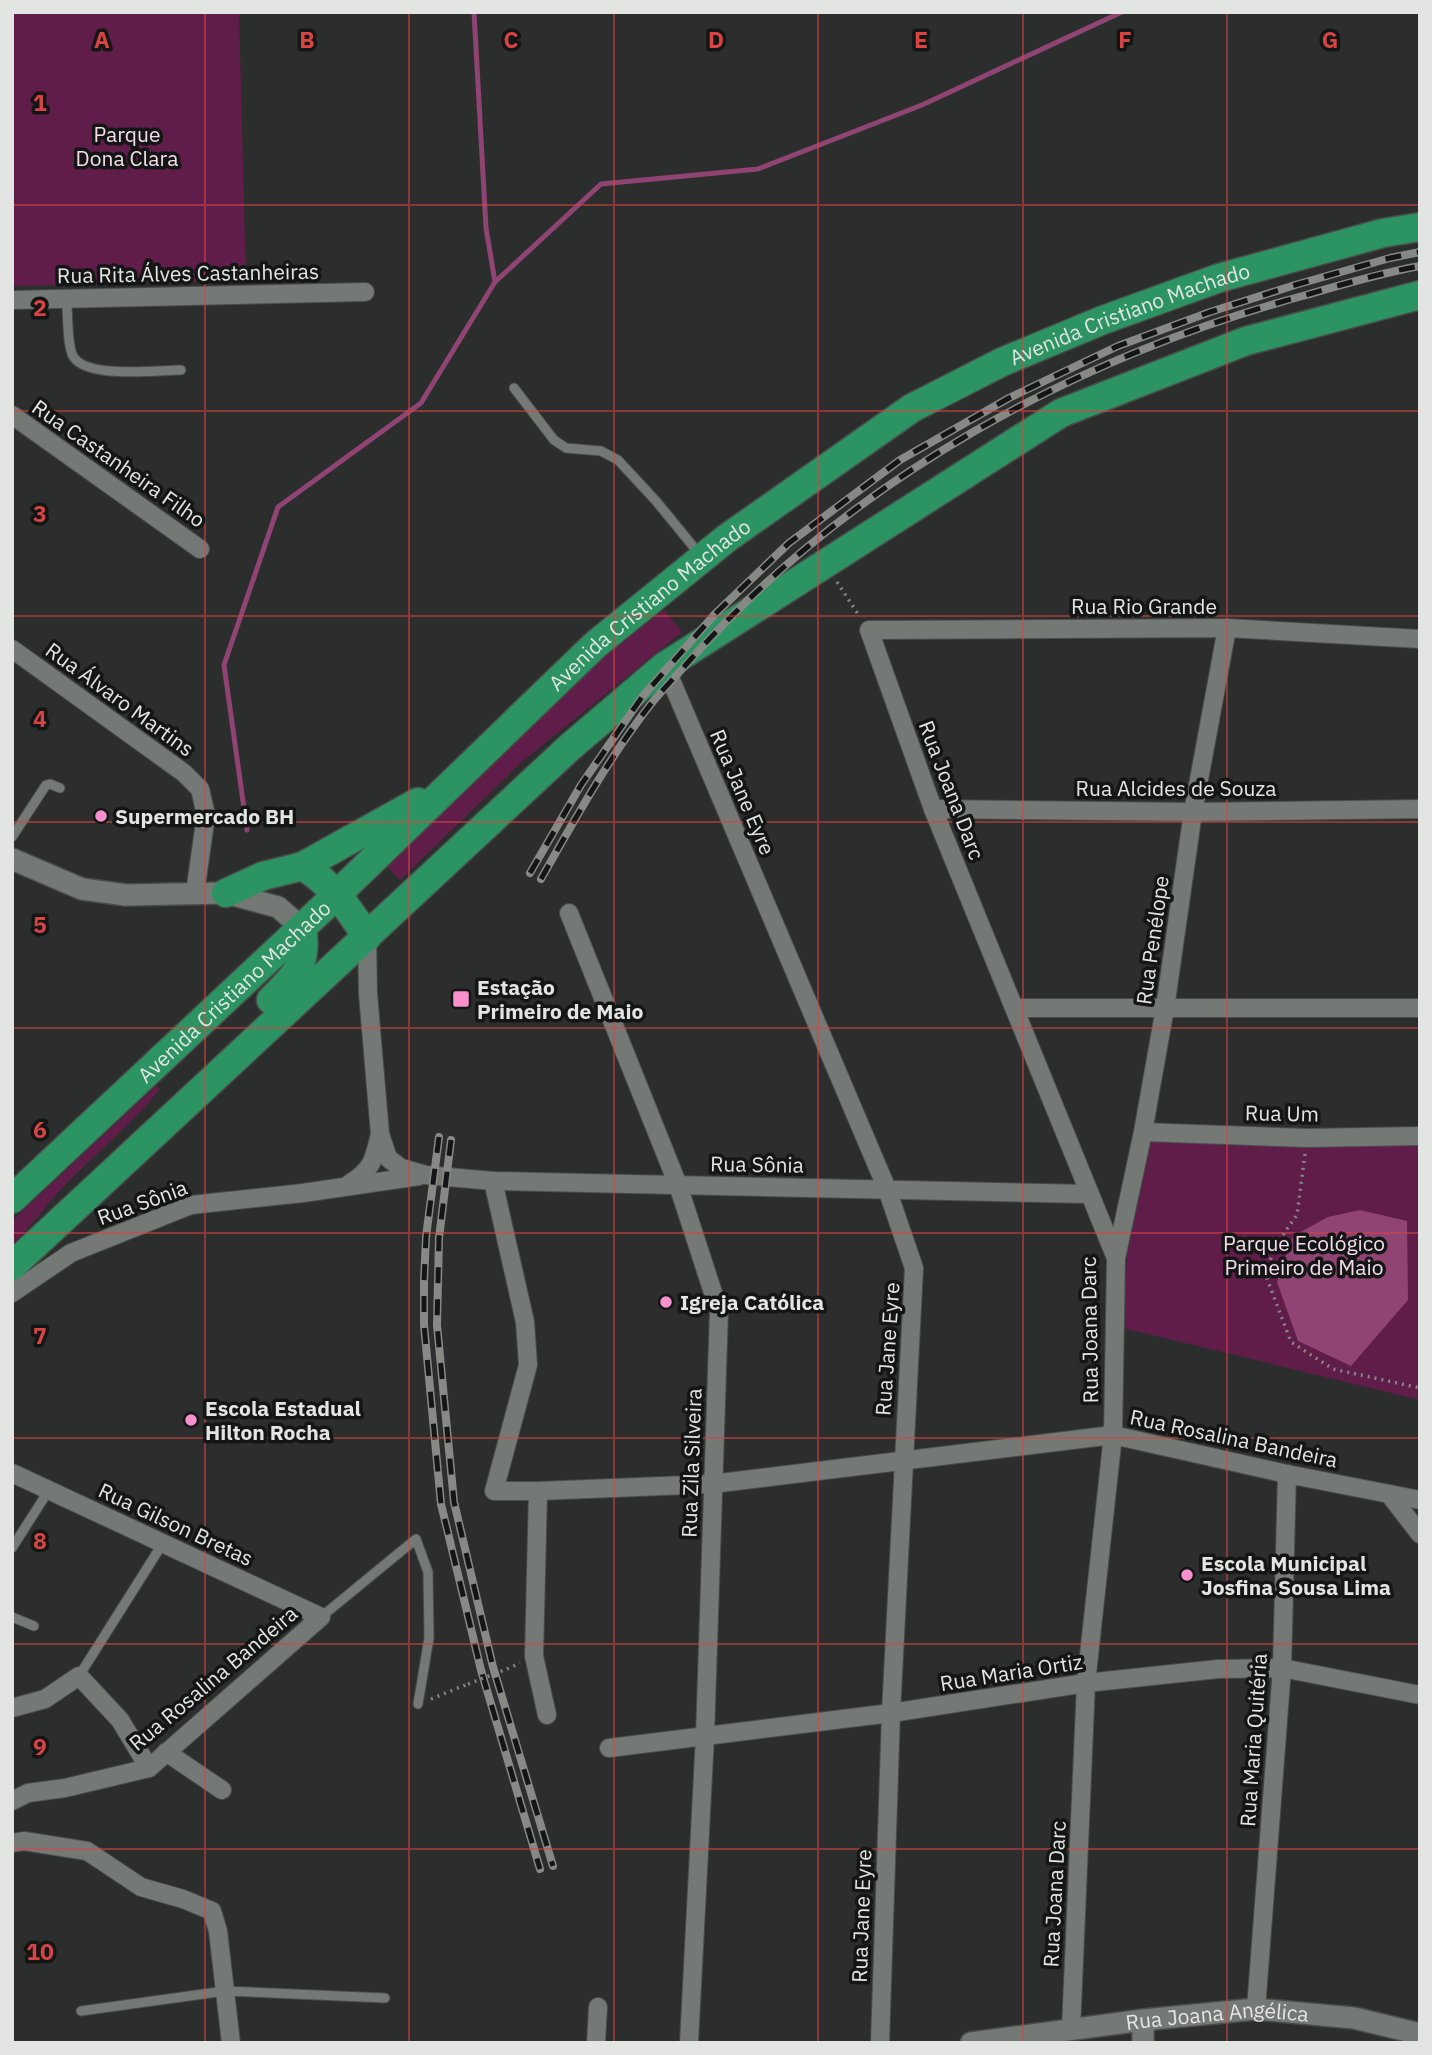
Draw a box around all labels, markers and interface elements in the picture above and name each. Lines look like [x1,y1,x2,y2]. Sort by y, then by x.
text: A [94,24,110,54]
text: B [299,24,315,54]
text: C [504,24,519,54]
text: D [708,24,724,54]
text: E [914,24,928,54]
text: F [1118,24,1132,54]
text: G [1322,24,1338,54]
text: 1 [33,87,47,117]
park label: Parque Dona Clara [76,120,178,172]
street label: Avenida Cristiano Machado [1005,256,1253,371]
street label: Rua Rita Álves Castanheiras [57,257,319,289]
text: 2 [33,292,47,322]
street label: Rua Castanheira Filho [27,393,211,533]
text: 3 [33,498,47,528]
street label: Avenida Cristiano Machado [542,512,756,697]
street label: Rua Rio Grande [1071,592,1217,620]
street label: Rua Álvaro Martins [40,636,200,762]
text: 4 [33,703,47,733]
street label: Rua Joana Darc [913,716,991,864]
street label: Rua Jane Eyre [704,725,782,859]
street label: Rua Alcides de Souza [1076,774,1276,802]
place label: Supermercado BH [115,802,294,830]
marker: Supermercado BH [93,808,109,824]
street label: Rua Penélope [1129,874,1175,1006]
street label: Avenida Cristiano Machado [131,894,337,1089]
text: 5 [33,909,47,939]
place label: Estação Primeiro de Maio [477,973,643,1025]
marker: Estação Primeiro de Maio [451,989,471,1009]
street label: Rua Um [1245,1098,1319,1128]
text: 6 [33,1114,47,1144]
street label: Rua Sônia [710,1149,804,1179]
street label: Rua Sônia [93,1173,191,1231]
park label: Parque Ecológico Primeiro de Maio [1223,1229,1385,1281]
street label: Rua Joana Darc [1074,1256,1104,1404]
street label: Rua Jane Eyre [868,1281,906,1417]
place label: Igreja Católica [680,1288,824,1316]
marker: Igreja Católica [658,1294,674,1310]
text: 7 [33,1320,47,1350]
street label: Rua Zila Silveira [674,1388,708,1538]
place label: Escola Estadual Hilton Rocha [205,1394,361,1446]
street label: Rua Rosalina Bandeira [1128,1402,1340,1474]
marker: Escola Estadual Hilton Rocha [183,1412,199,1428]
street label: Rua Gilson Bretas [94,1476,258,1572]
text: 8 [33,1525,47,1555]
place label: Escola Municipal Josfina Sousa Lima [1201,1549,1391,1601]
marker: Escola Municipal Josfina Sousa Lima [1179,1567,1195,1583]
street label: Rua Rosalina Bandeira [123,1599,303,1757]
street label: Rua Maria Ortiz [938,1647,1085,1697]
street label: Rua Maria Quitéria [1233,1652,1273,1828]
text: 9 [33,1731,47,1761]
street label: Rua Joana Darc [1036,1820,1072,1968]
street label: Rua Jane Eyre [845,1849,877,1983]
text: 10 [26,1936,54,1966]
street label: Rua Joana Angélica [1124,1995,1310,2036]

